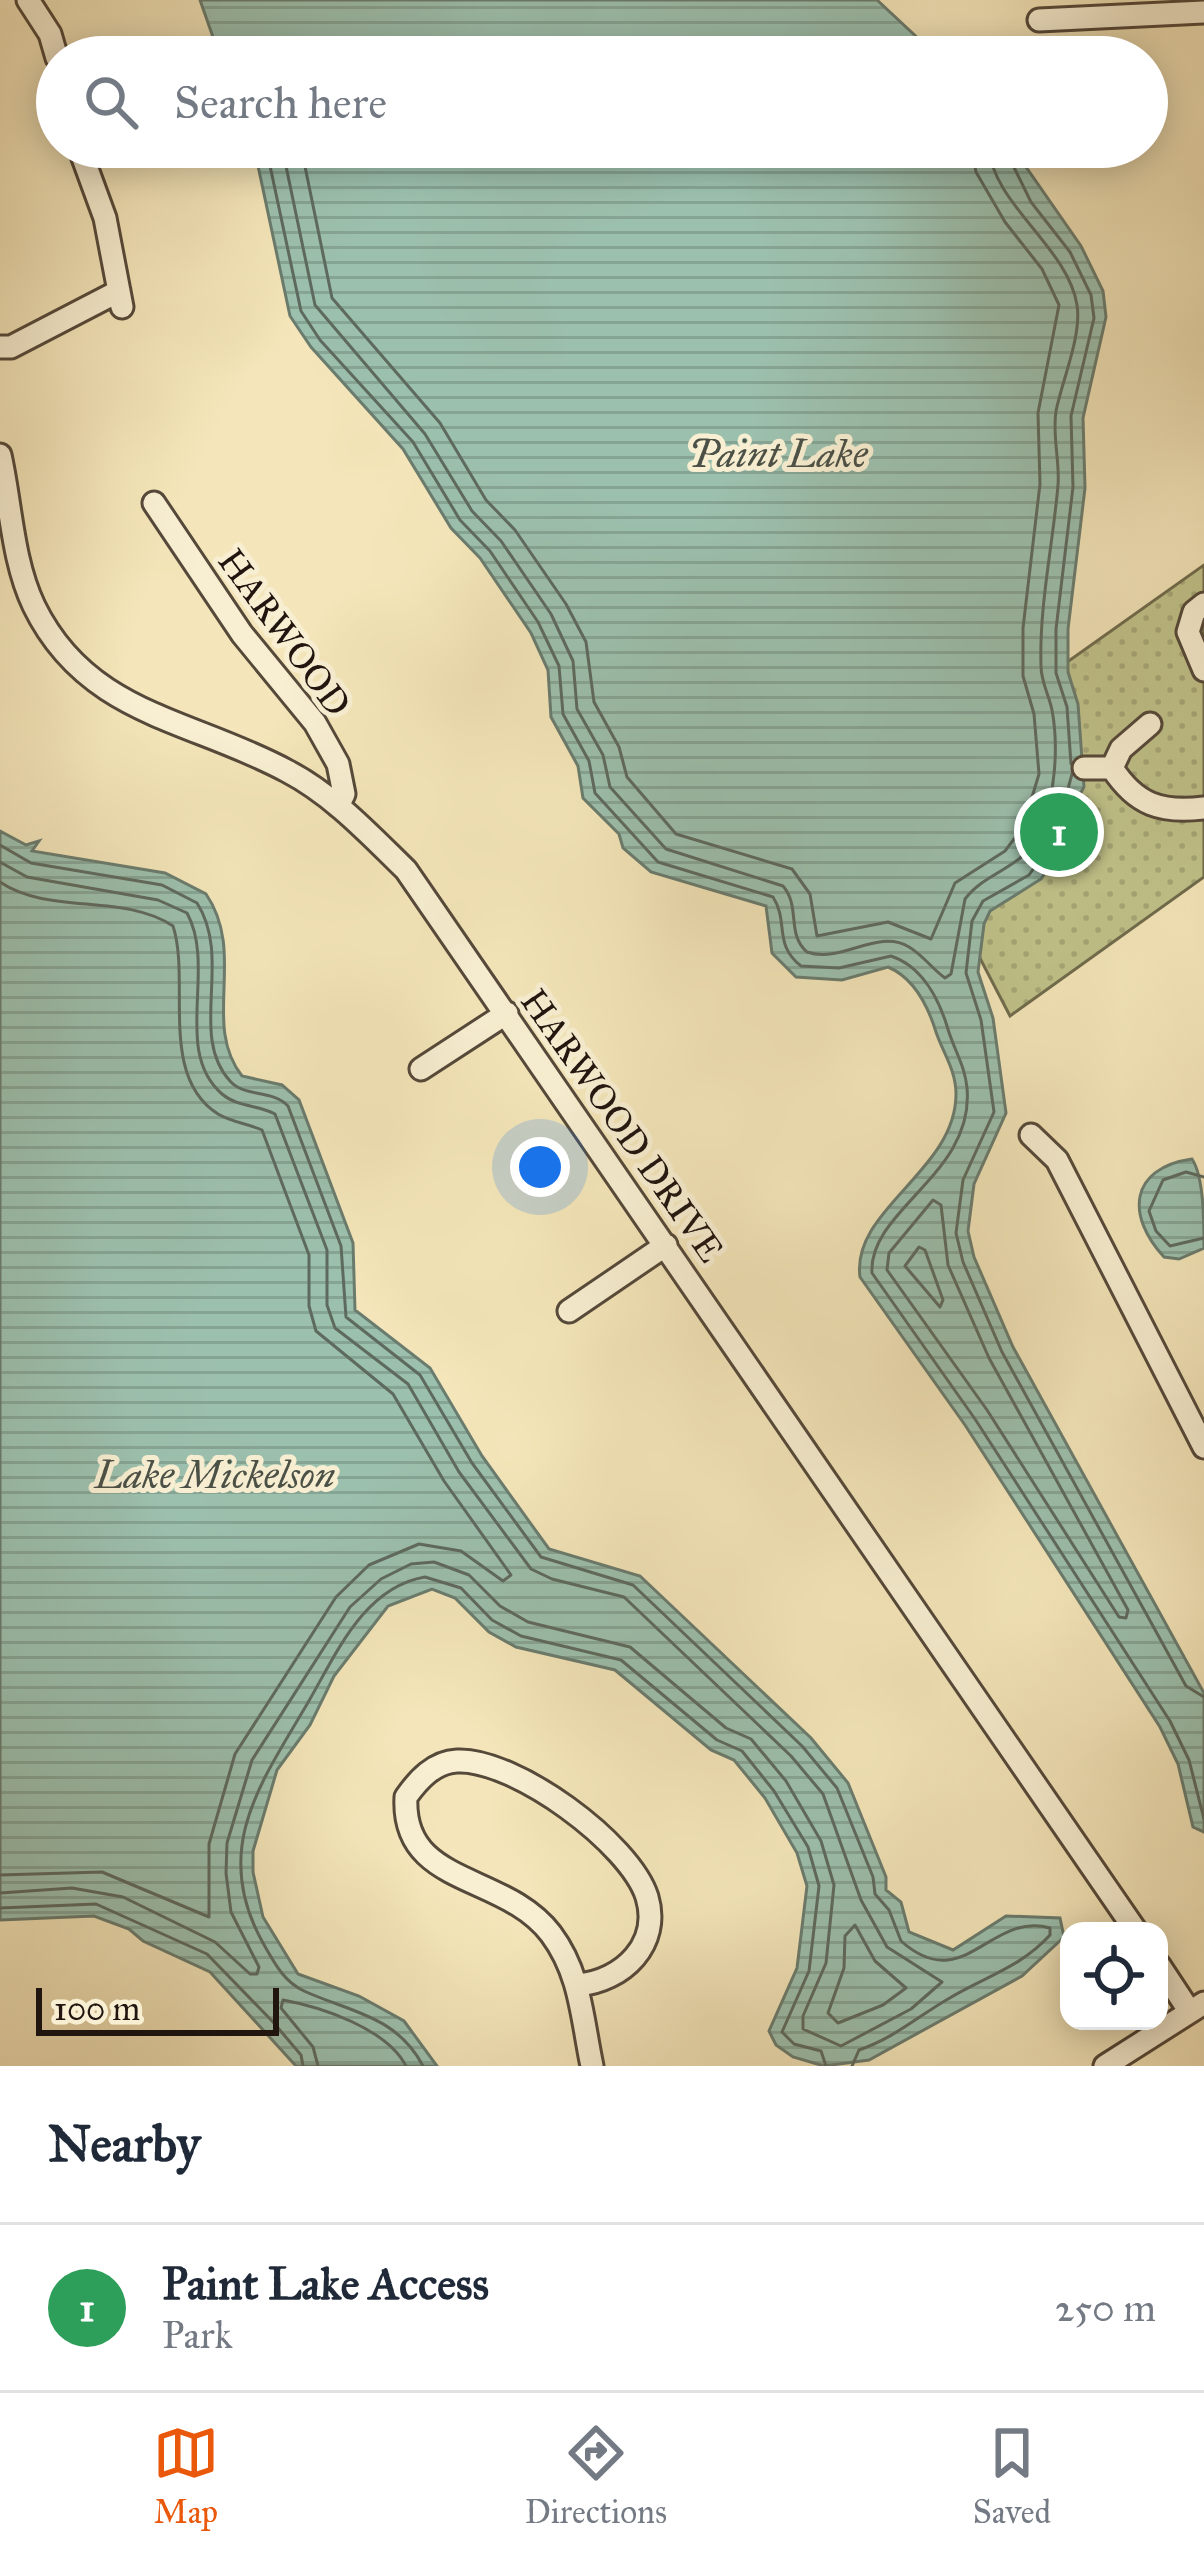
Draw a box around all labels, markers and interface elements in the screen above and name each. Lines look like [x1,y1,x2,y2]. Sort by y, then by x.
search box [36,36,1168,168]
icon: search [78,69,144,135]
text: Search here [174,75,387,130]
water label: Paint Lake [689,430,869,478]
street label: HARWOOD [209,540,360,725]
pin: 1 [1020,787,1098,877]
street label: HARWOOD DRIVE [511,980,733,1271]
your location [510,1137,570,1197]
water label: Lake Mickelson [93,1451,335,1499]
map controls [1060,1922,1168,2030]
button: locate [1060,1922,1168,2030]
scale bar [36,1982,279,2035]
text: 100 m [54,1989,140,2029]
text: Nearby [48,2113,200,2175]
text: Paint Lake Access [162,2256,489,2311]
text: 1 [79,2284,95,2332]
text: 250 m [1055,2284,1156,2332]
text: Park [162,2311,233,2359]
tab: Map [153,2420,219,2532]
tab: Directions [525,2420,667,2532]
tab: Saved [973,2420,1051,2532]

